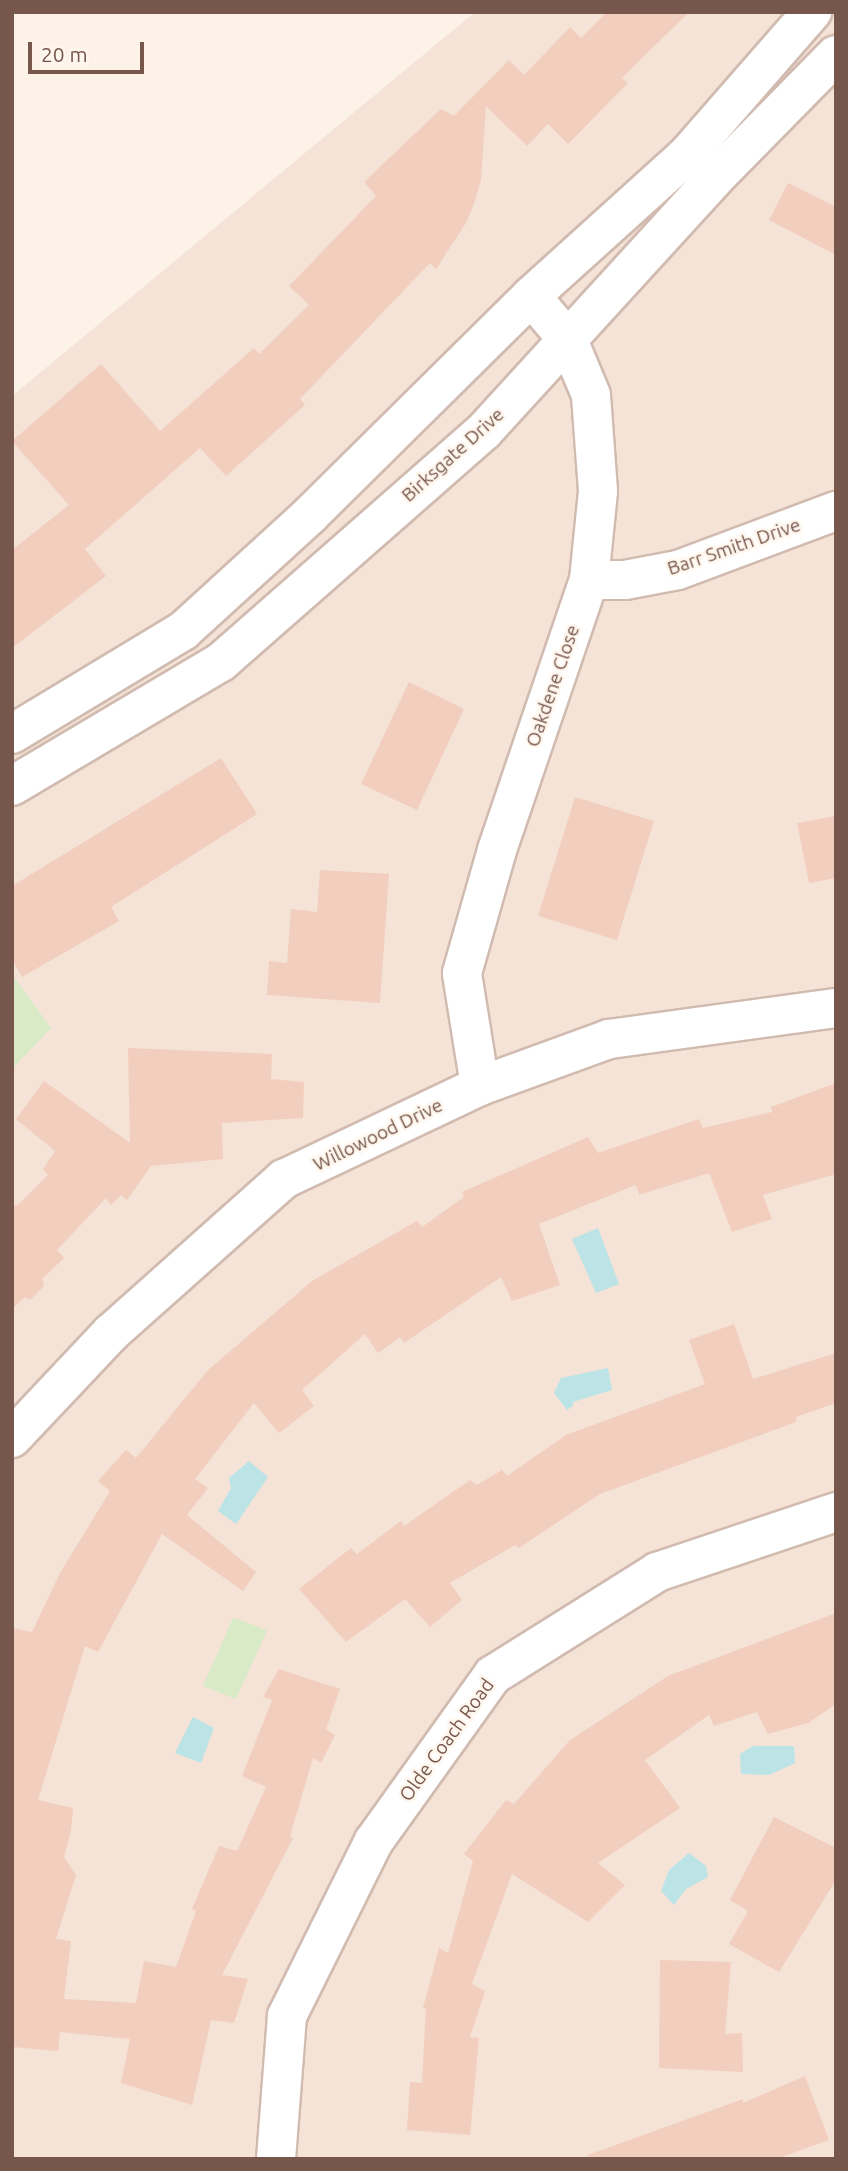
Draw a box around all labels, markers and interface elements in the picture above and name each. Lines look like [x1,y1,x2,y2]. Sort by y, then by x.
scale bar [32,28,147,72]
text: 20 m [41,42,88,66]
street label: Birksgate Drive [397,403,509,507]
street label: Barr Smith Drive [665,514,803,580]
street label: Oakdene Close [521,622,585,750]
street label: Willowood Drive [310,1094,446,1176]
street label: Olde Coach Road [395,1674,499,1806]

